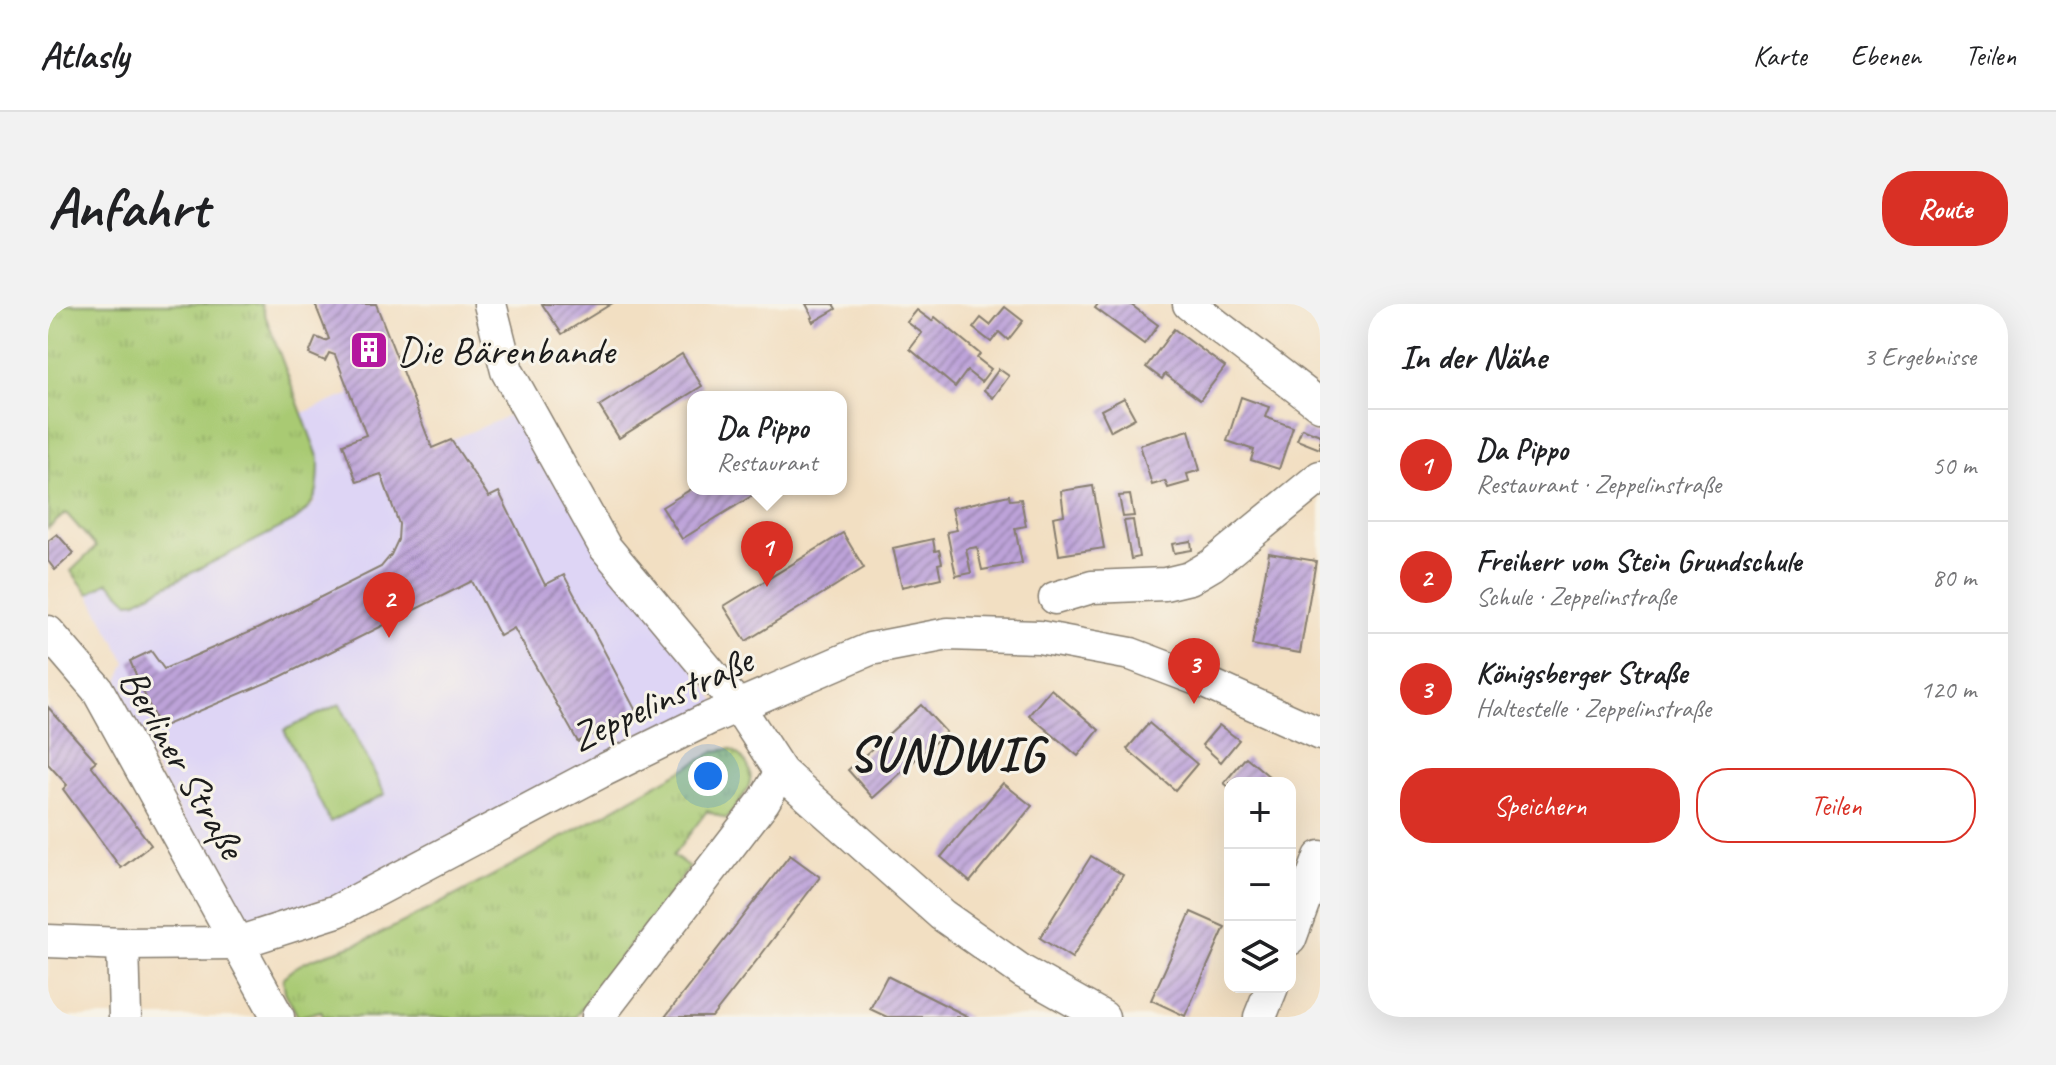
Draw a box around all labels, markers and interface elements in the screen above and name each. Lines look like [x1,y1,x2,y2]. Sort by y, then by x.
text: Atlasly [40,32,129,79]
text: Karte [1753,38,1807,73]
text: Ebenen [1851,38,1921,73]
text: Teilen [1965,38,2016,73]
button: Route [1882,171,2008,246]
text: Anfahrt [48,173,208,244]
place label: Die Bärenbande [397,326,617,376]
building icon: Die Bärenbande [348,329,390,371]
text: In der Nähe [1400,335,1546,378]
text: 3 Ergebnisse [1863,340,1976,373]
popup [687,391,847,495]
text: Da Pippo [717,408,808,446]
text: Da Pippo [1476,430,1568,468]
text: Restaurant [717,446,817,479]
text: 1 [1420,449,1432,482]
text: 50 m [1932,449,1976,482]
text: Restaurant · Zeppelinstraße [1476,468,1721,501]
pin: 1 [741,521,793,587]
text: Freiherr vom Stein Grundschule [1476,542,1801,580]
text: 2 [1420,561,1432,594]
text: 80 m [1932,561,1976,594]
pin: 2 [363,572,415,638]
text: Schule · Zeppelinstraße [1476,580,1676,613]
street label: Zeppelinstraße [562,634,763,763]
pin: 3 [1168,638,1220,704]
text: Königsberger Straße [1476,654,1687,692]
street label: Berliner Straße [108,660,258,870]
text: 3 [1420,673,1432,706]
text: 120 m [1920,673,1976,706]
text: Haltestelle · Zeppelinstraße [1476,692,1711,725]
district label: SUNDWIG [849,724,1050,784]
your location [688,756,728,796]
button: Speichern [1400,768,1680,843]
button: Teilen [1696,768,1976,843]
map controls [1224,777,1296,993]
button: + [1224,777,1296,849]
button: − [1224,849,1296,921]
button: layers [1224,921,1296,993]

